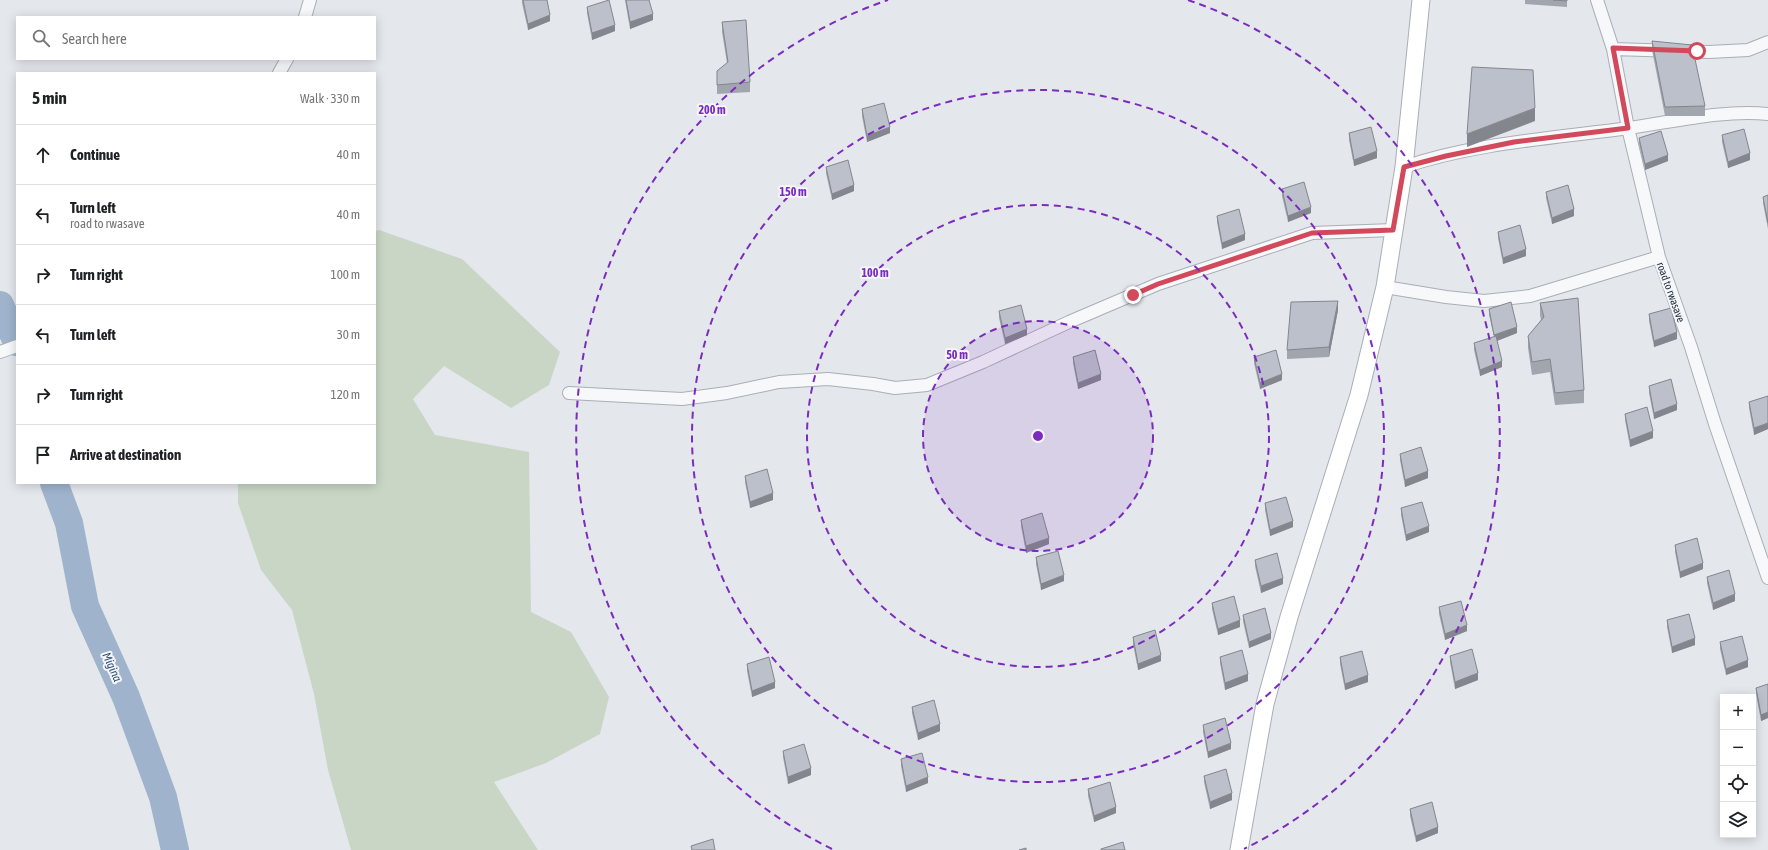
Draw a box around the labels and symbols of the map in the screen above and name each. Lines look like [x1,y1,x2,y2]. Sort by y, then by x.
route start [1688,42,1706,60]
text: 200 m [698,103,726,117]
text: 150 m [779,185,807,199]
street label: road to rwasave [1655,260,1687,324]
text: 100 m [861,266,889,280]
route end [1124,286,1142,304]
text: 50 m [946,348,968,362]
centre of rings [1031,429,1045,443]
water label: Migina [99,650,125,684]

